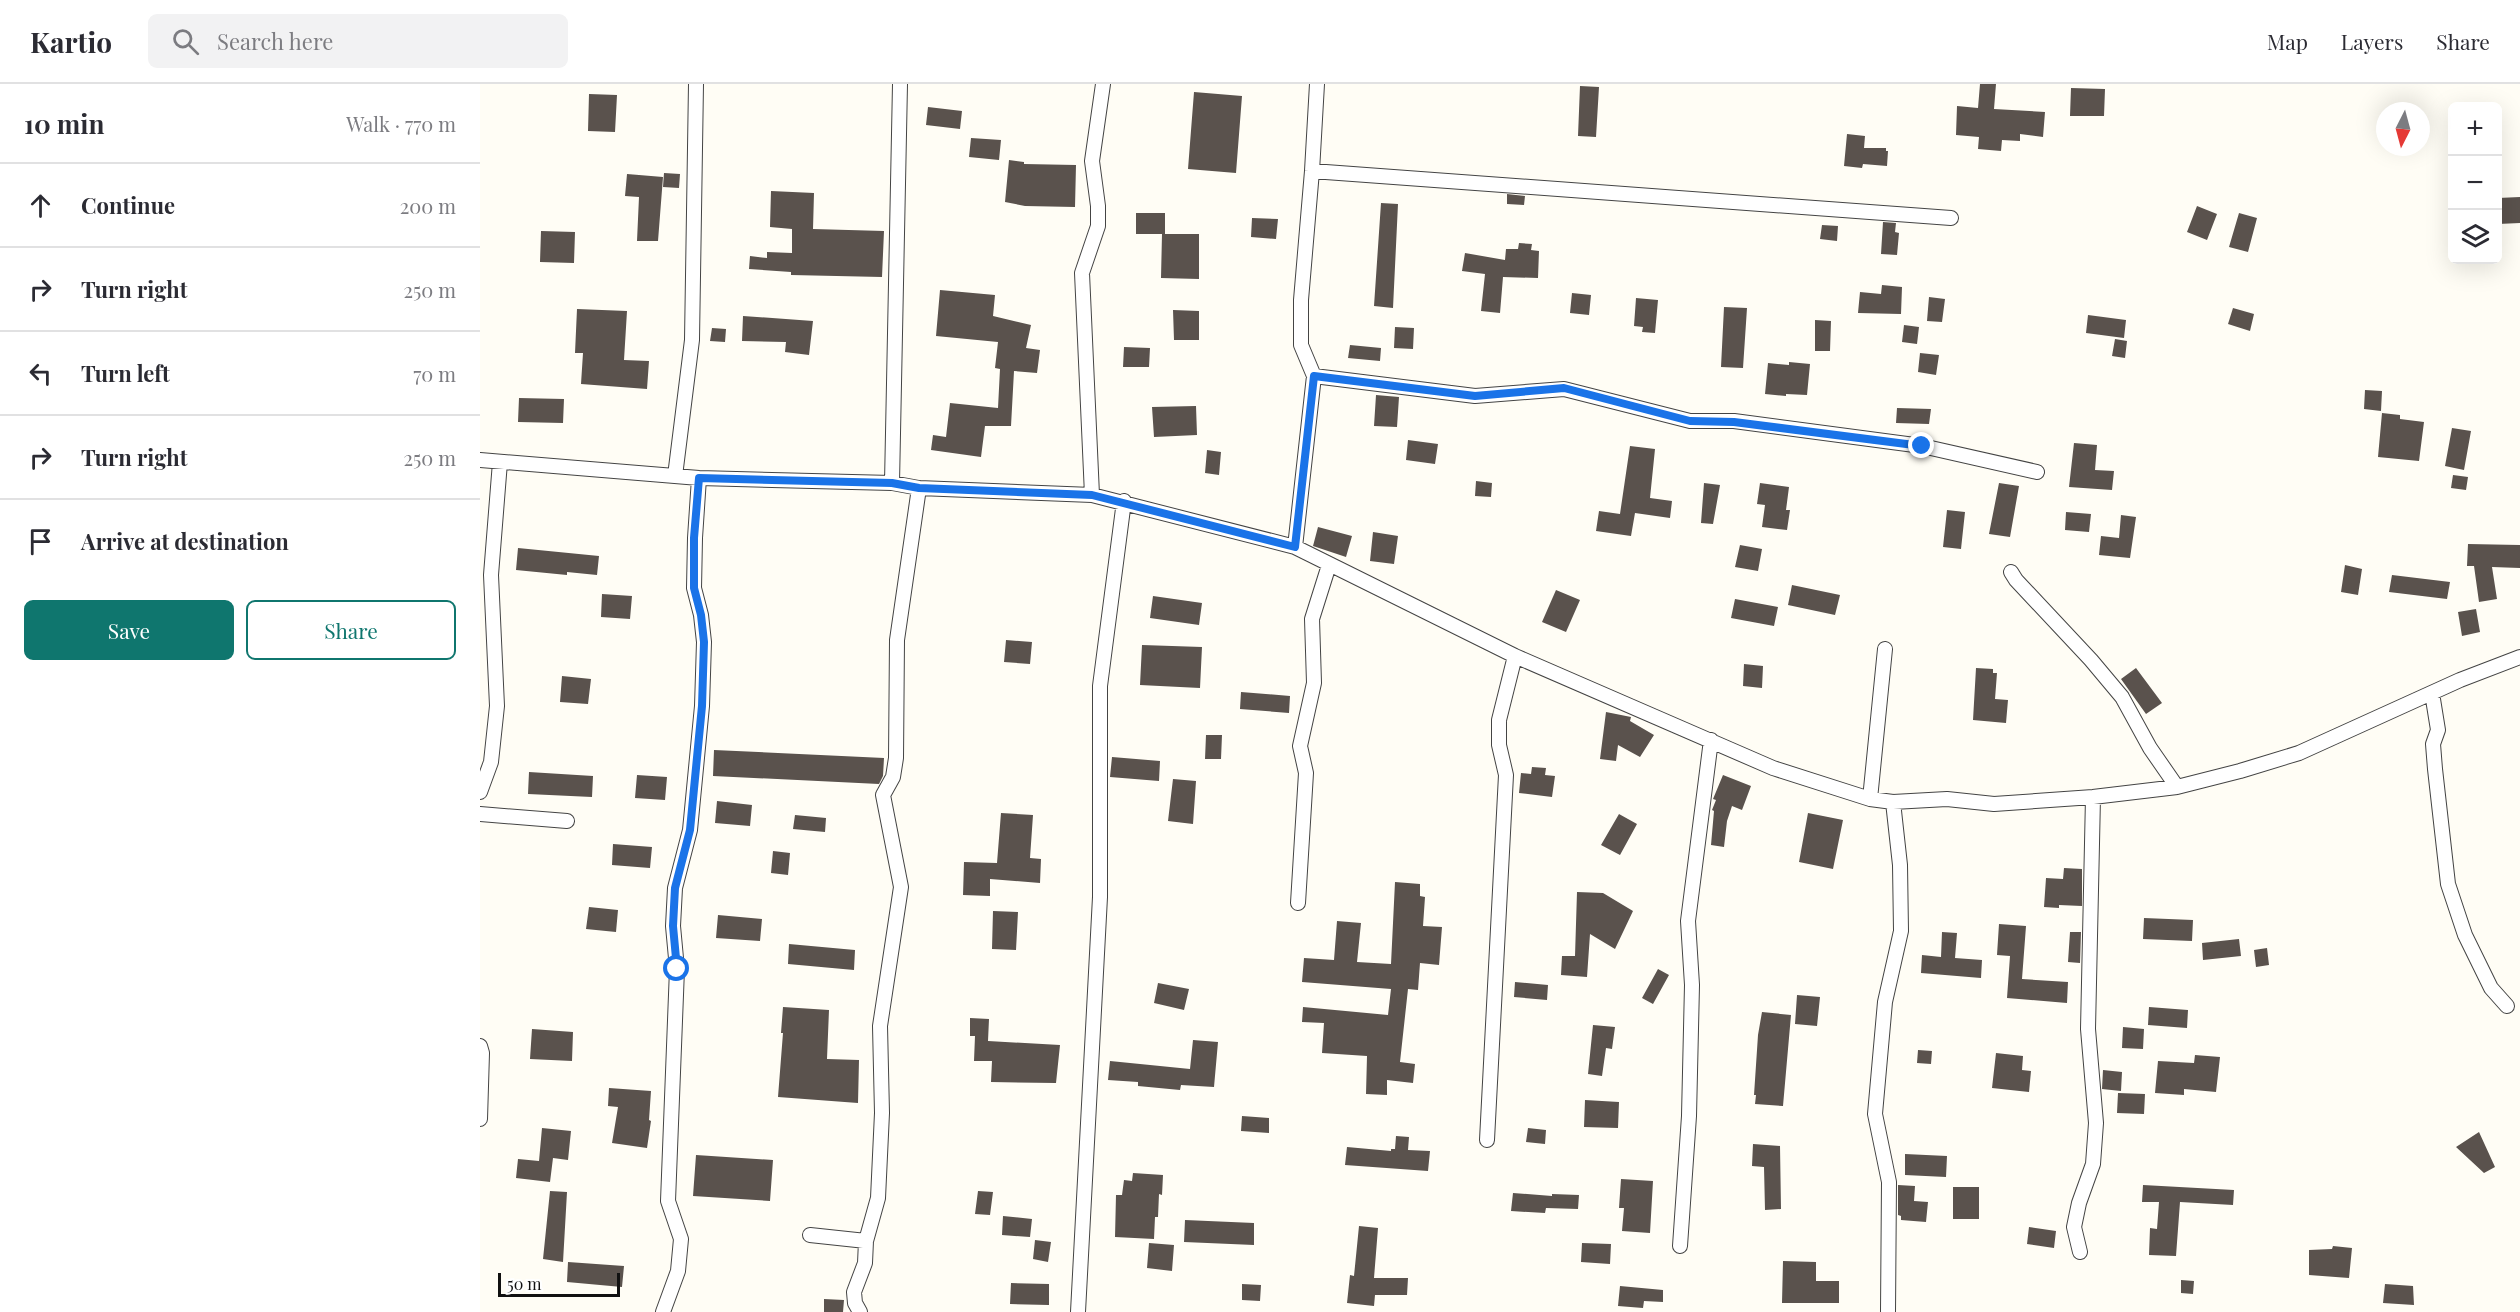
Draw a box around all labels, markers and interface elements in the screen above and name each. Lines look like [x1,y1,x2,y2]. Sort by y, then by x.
search box [148,14,568,68]
text: Kartio [30,23,112,60]
icon: search [169,25,202,58]
text: Search here [217,26,333,56]
text: Map [2267,27,2308,55]
text: Layers [2341,27,2403,55]
text: Share [2436,27,2490,55]
north arrow [2376,102,2430,156]
map controls [2448,102,2502,264]
button: + [2448,102,2502,156]
text: 10 min [24,106,104,141]
text: Walk · 770 m [346,110,456,137]
button: − [2448,156,2502,210]
icon: ahead [24,189,57,222]
text: Continue [81,190,175,220]
text: 200 m [400,192,456,219]
button: layers [2448,210,2502,264]
icon: right [24,273,57,306]
text: Turn right [81,274,187,304]
text: 250 m [403,276,456,303]
icon: left [24,357,57,390]
text: Turn left [81,358,170,388]
text: 70 m [413,360,456,387]
route end [1908,432,1934,458]
icon: right [24,441,57,474]
text: Turn right [81,442,187,472]
text: 250 m [403,444,456,471]
icon: arrive [24,525,57,558]
text: Arrive at destination [81,526,289,556]
button: Save [24,600,234,660]
button: Share [246,600,456,660]
route start [663,955,689,981]
scale bar [498,1270,620,1298]
text: 50 m [507,1273,541,1294]

